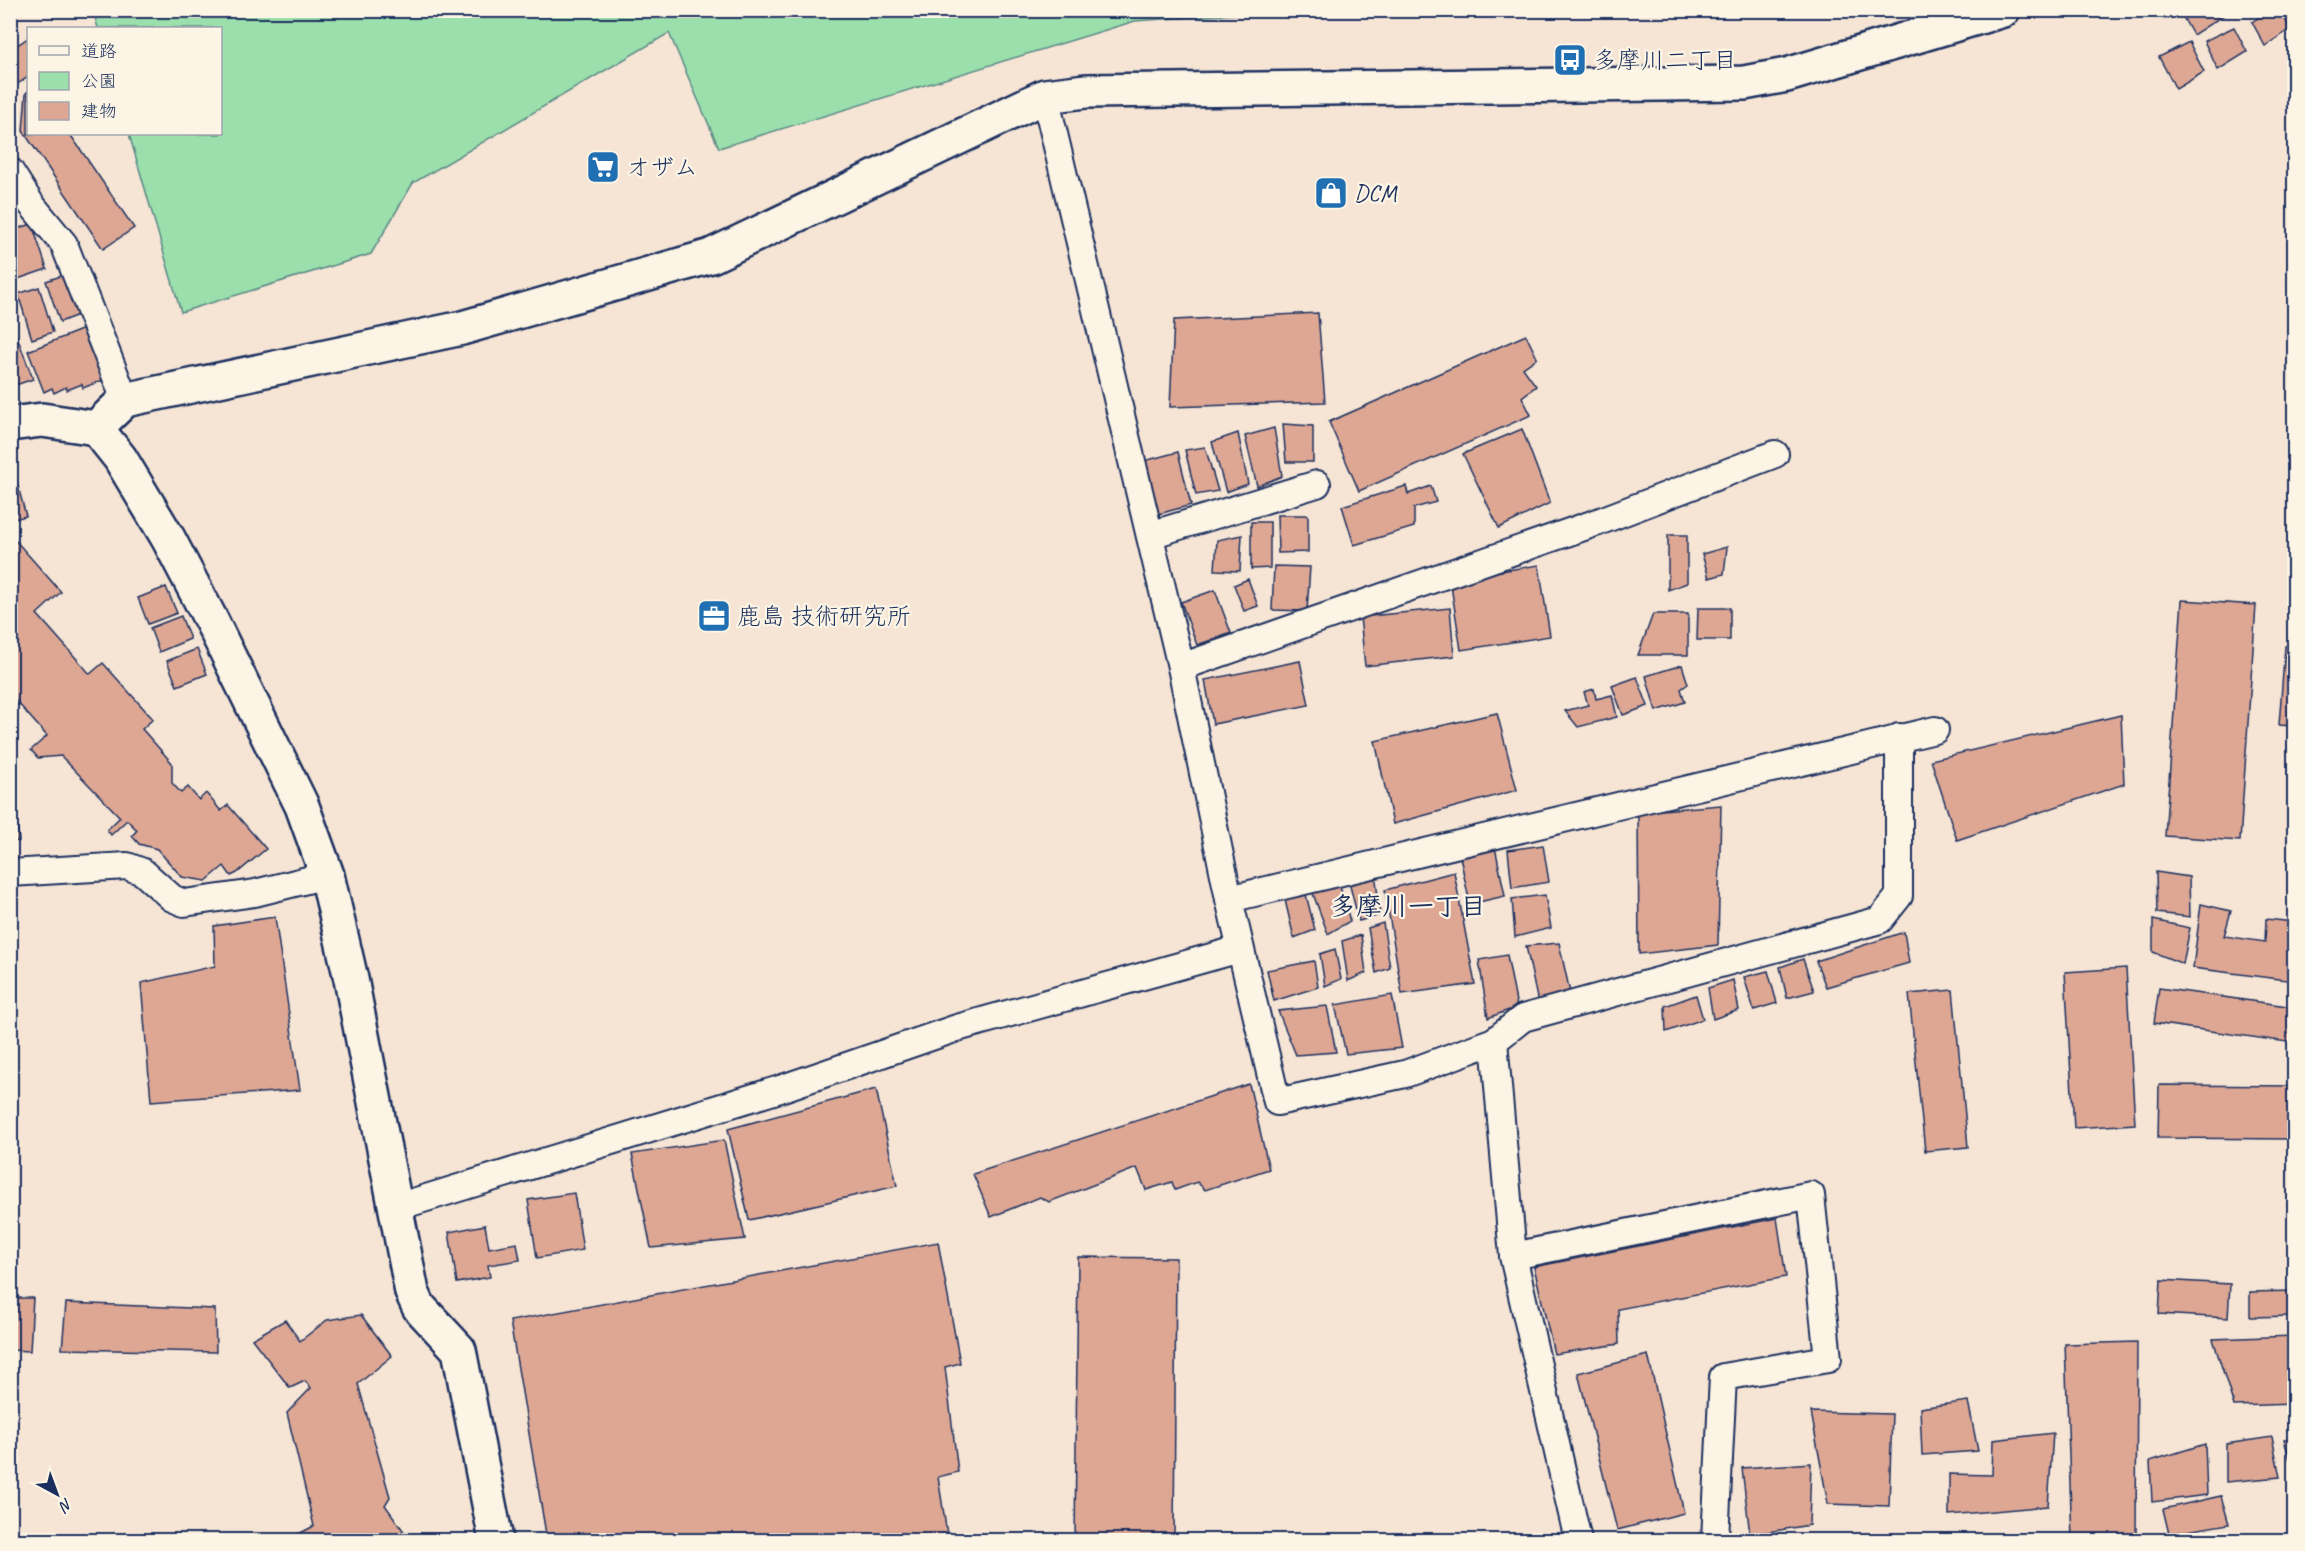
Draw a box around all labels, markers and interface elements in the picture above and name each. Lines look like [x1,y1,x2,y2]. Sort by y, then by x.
legend [27,27,222,135]
text: 道路 [81,40,117,62]
bus stop icon: 多摩川二丁目 [1552,42,1588,78]
place label: 多摩川二丁目 [1593,45,1737,75]
text: 公園 [81,70,117,92]
text: 建物 [81,100,117,122]
supermarket icon: オザム [585,149,621,185]
place label: オザム [626,152,698,182]
shop icon: DCM [1313,175,1349,211]
place label: DCM [1354,178,1398,208]
office icon: 鹿島 技術研究所 [696,598,732,634]
place label: 鹿島 技術研究所 [737,601,911,631]
district label: 多摩川一丁目 [1330,890,1486,923]
north arrow [27,1464,87,1524]
text: N [54,1494,76,1517]

